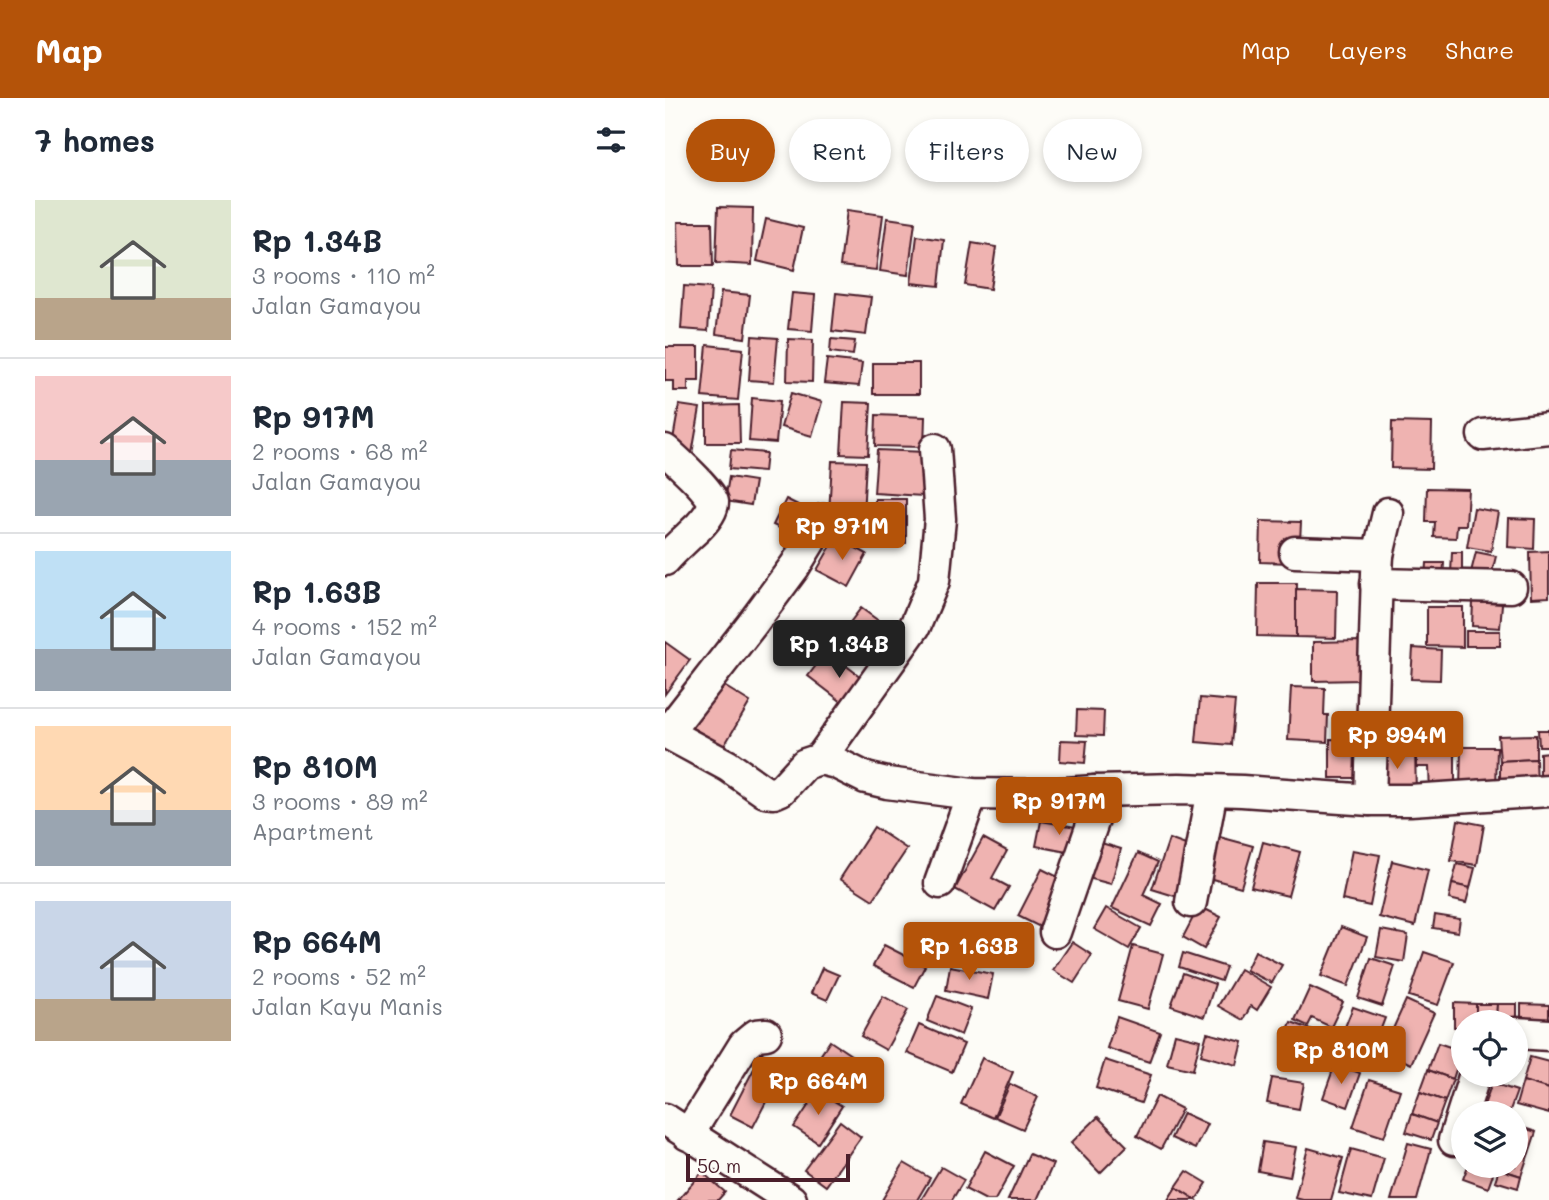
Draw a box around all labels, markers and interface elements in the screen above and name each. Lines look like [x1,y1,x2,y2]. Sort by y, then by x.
text: Map [35,28,103,71]
text: Map [1242,34,1290,65]
text: Layers [1328,34,1407,65]
text: Share [1445,34,1514,65]
chip: Buy [686,119,775,182]
chip: Rent [789,119,891,182]
chip: Filters [905,119,1029,182]
chip: New [1043,119,1142,182]
text: 7 homes [35,120,155,160]
icon: filters [592,121,630,159]
text: Rp 1.34B [252,220,382,260]
icon: home [91,228,175,312]
text: 3 rooms · 110 m² [252,260,435,290]
text: Jalan Gamayou [252,290,421,320]
text: Rp 917M [252,396,375,436]
icon: home [91,404,175,488]
text: 2 rooms · 68 m² [252,436,427,466]
text: Jalan Gamayou [252,466,421,496]
pin: Rp 971M [777,503,907,562]
text: Rp 971M [795,510,889,540]
text: Rp 1.63B [252,571,381,611]
icon: home [91,579,175,663]
text: 4 rooms · 152 m² [252,611,437,641]
pin: Rp 1.34B [767,620,911,680]
text: Rp 1.34B [789,628,889,658]
text: Jalan Gamayou [252,641,421,671]
pin: Rp 994M [1332,712,1462,771]
text: Rp 994M [1347,719,1447,749]
text: Rp 810M [252,746,378,786]
icon: home [91,754,175,838]
pin: Rp 917M [994,778,1124,837]
text: Rp 917M [1012,785,1106,815]
text: 3 rooms · 89 m² [252,786,428,816]
text: Apartment [252,816,374,846]
text: Rp 664M [252,921,382,961]
pin: Rp 1.63B [897,922,1041,982]
icon: home [91,929,175,1013]
text: Rp 1.63B [919,930,1019,960]
text: 2 rooms · 52 m² [252,961,426,991]
text: Jalan Kayu Manis [252,991,443,1021]
map controls [1451,1010,1528,1178]
button: locate [1451,1010,1528,1087]
pin: Rp 810M [1276,1026,1406,1086]
text: Rp 810M [1293,1034,1389,1064]
pin: Rp 664M [753,1058,883,1117]
text: Rp 664M [768,1065,868,1095]
button: layers [1451,1101,1528,1178]
scale bar [686,1151,851,1183]
text: 50 m [697,1153,741,1178]

